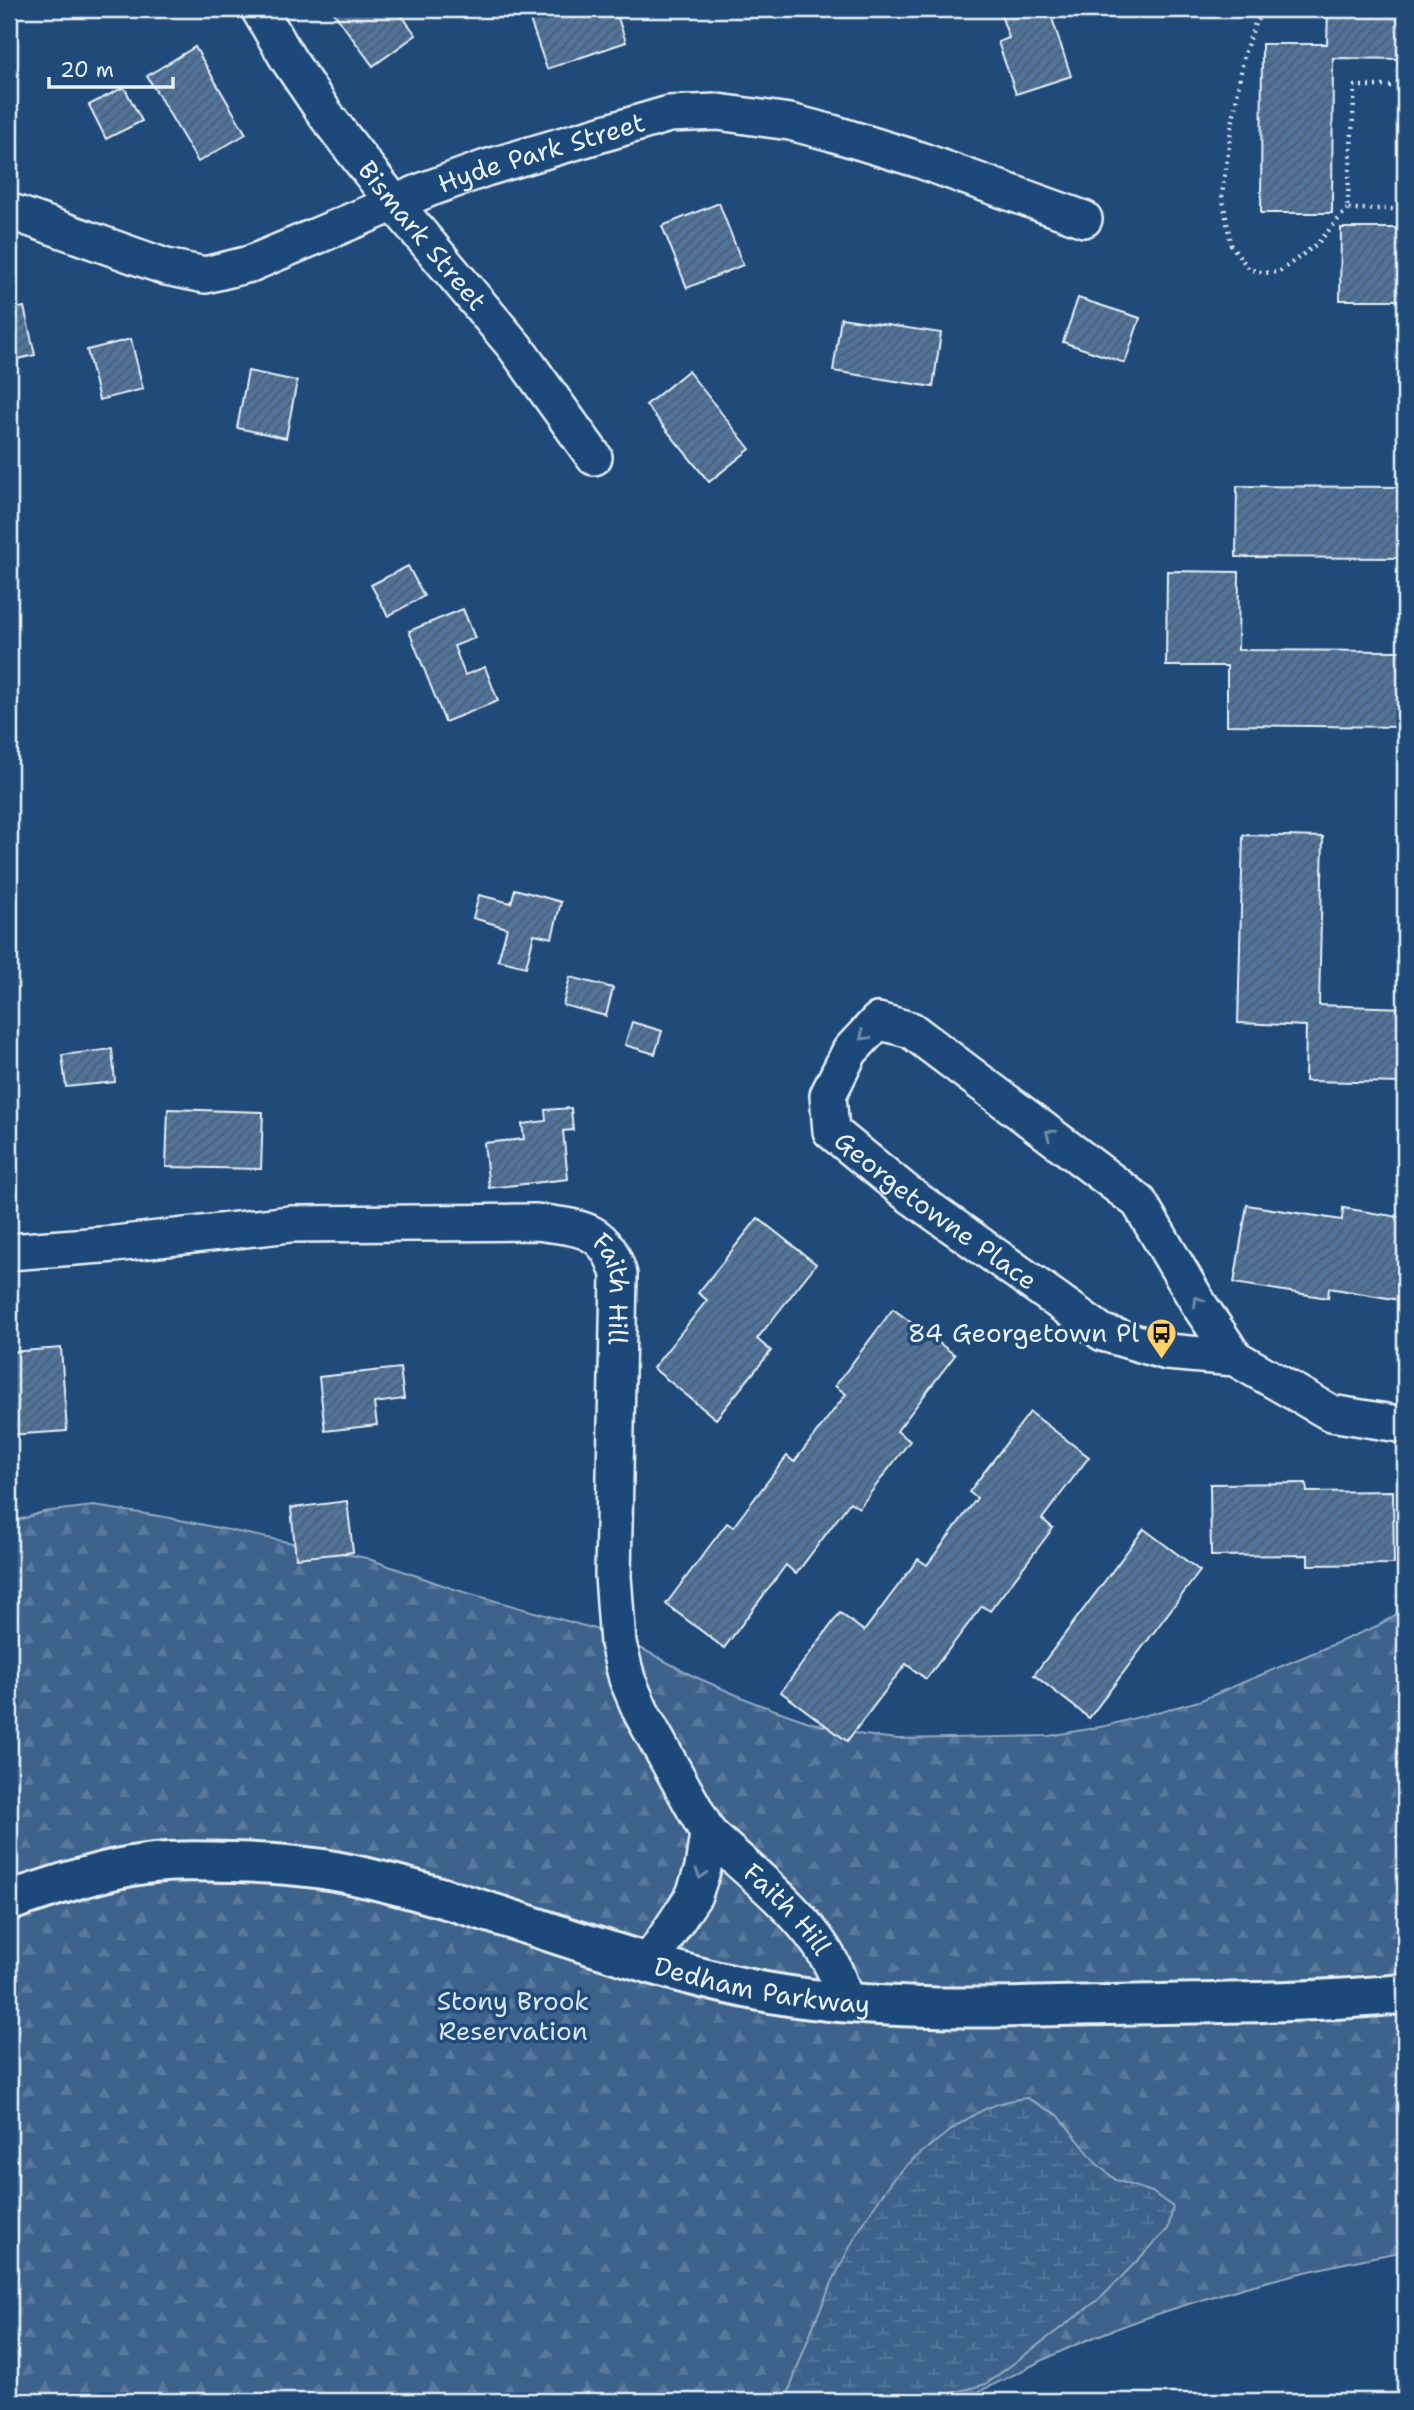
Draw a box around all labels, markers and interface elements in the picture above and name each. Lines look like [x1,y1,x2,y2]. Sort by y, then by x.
scale bar [49,46,173,90]
text: 20 m [60,56,114,84]
street label: Hyde Park Street [433,104,649,201]
street label: Bismark Street [351,153,495,318]
one-way arrow [860,1028,873,1041]
street label: Georgetowne Place [827,1123,1044,1298]
one-way arrow [1045,1129,1058,1142]
street label: Faith Hill [585,1224,637,1345]
one-way arrow [1193,1296,1206,1309]
place label: 84 Georgetown Pl [908,1315,1139,1350]
bus stop icon: 84 Georgetown Pl [1145,1316,1179,1360]
street label: Faith Hill [736,1855,840,1962]
one-way arrow [694,1868,709,1880]
street label: Dedham Parkway [650,1948,872,2021]
park label: Stony Brook Reservation [437,1983,589,2048]

